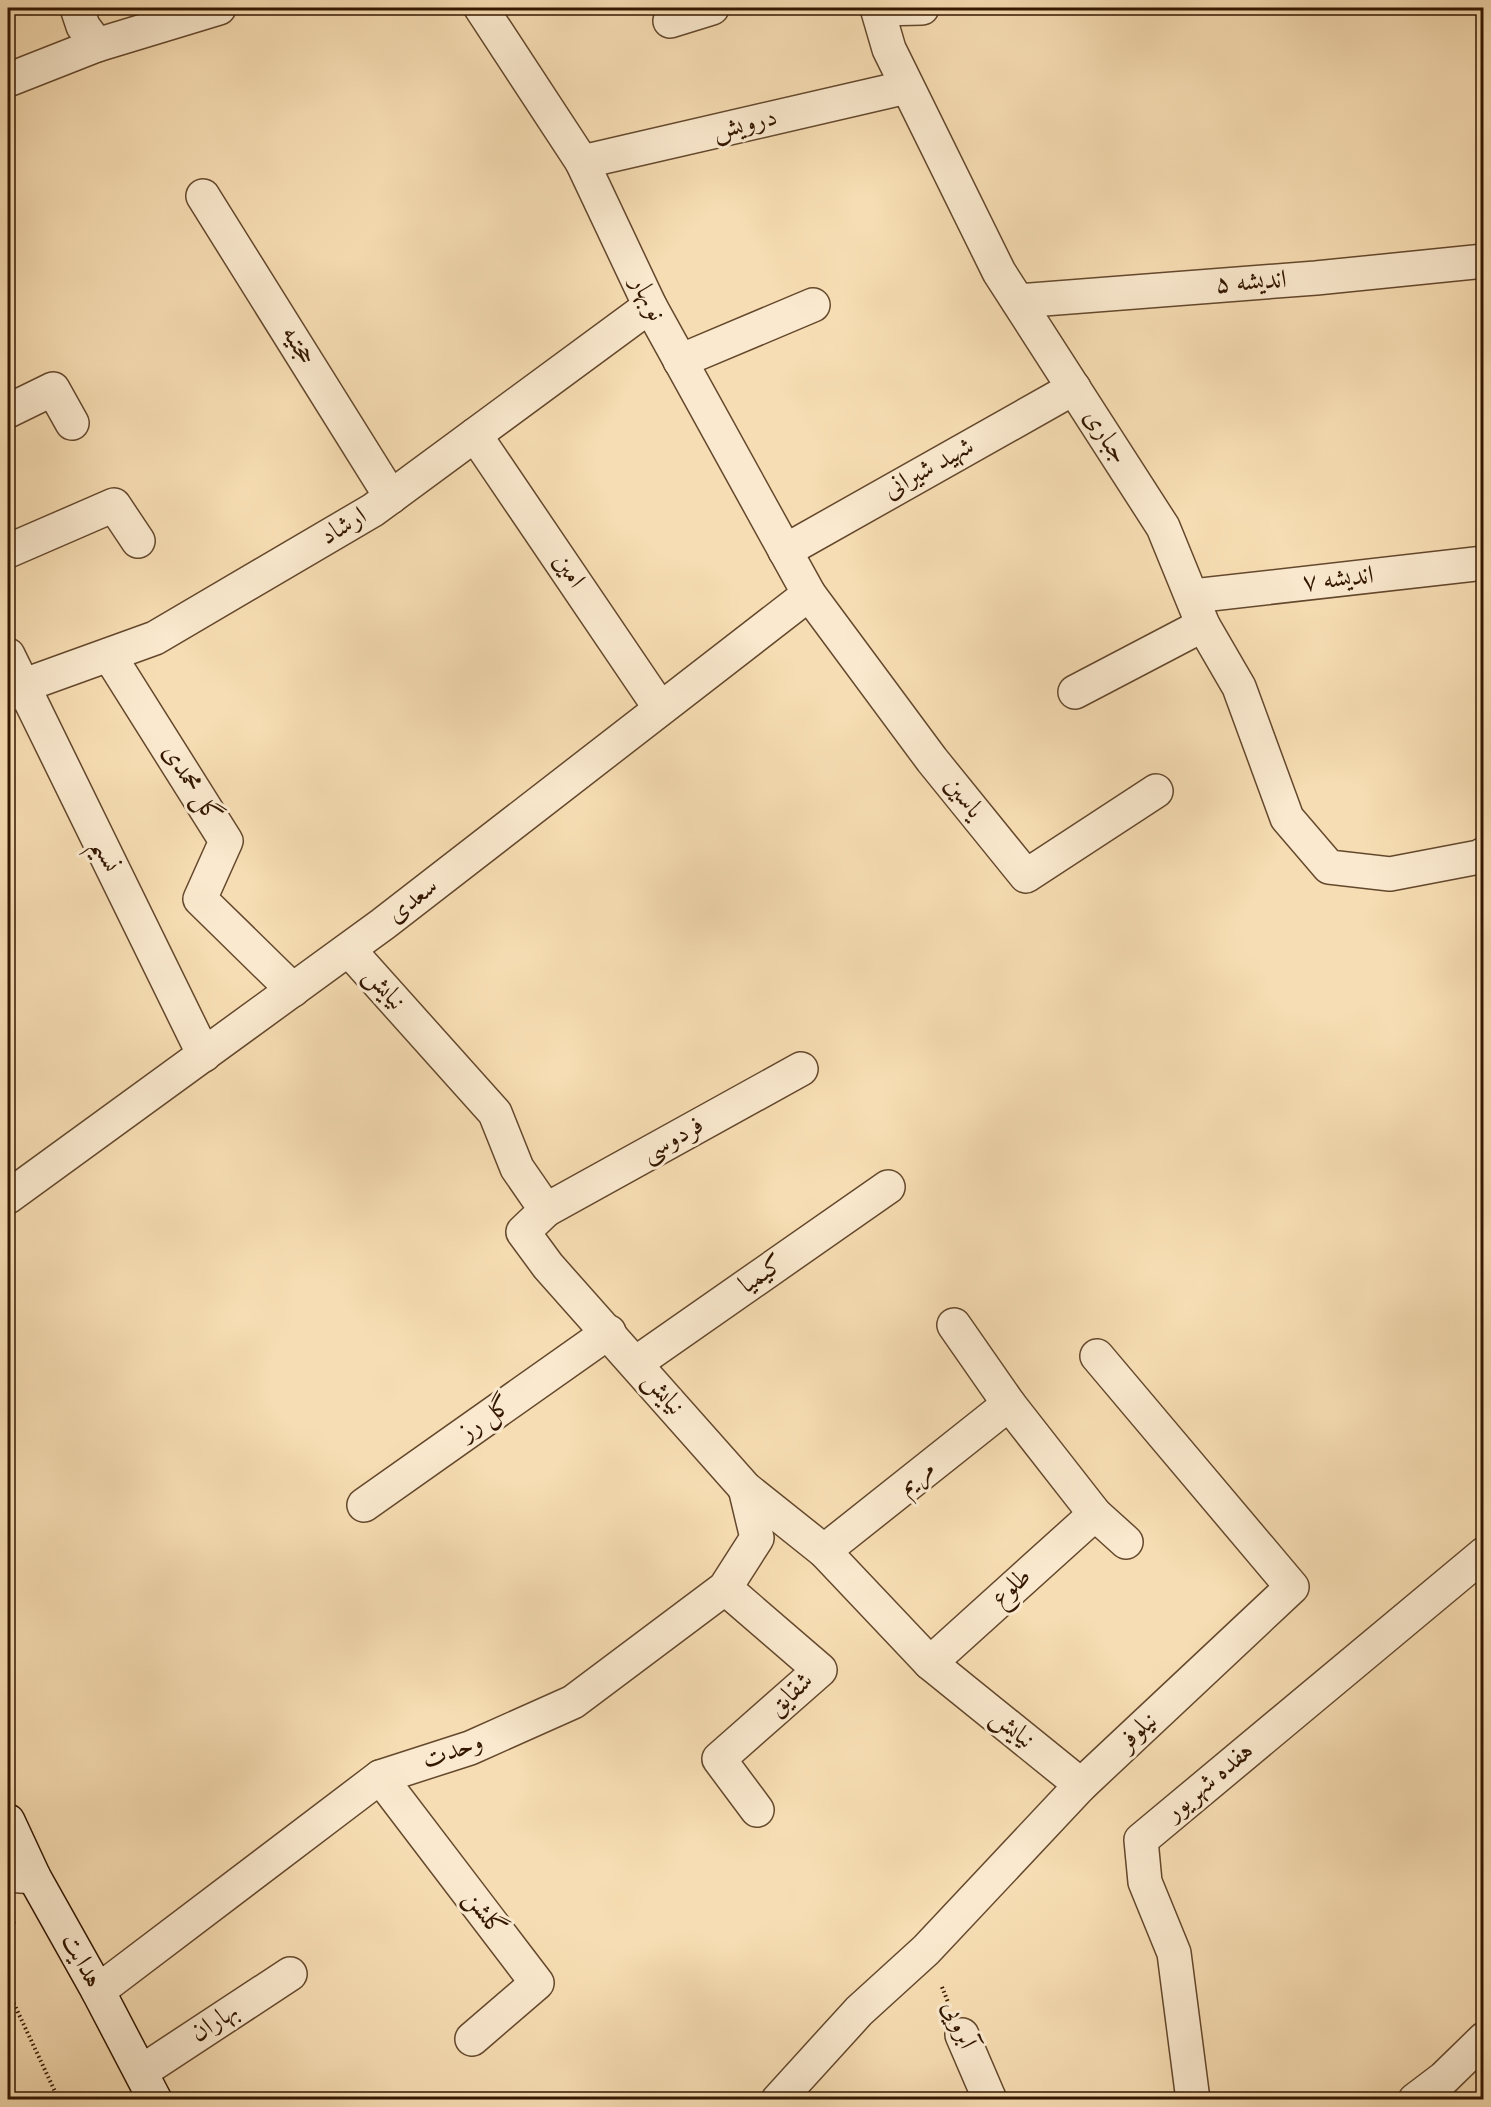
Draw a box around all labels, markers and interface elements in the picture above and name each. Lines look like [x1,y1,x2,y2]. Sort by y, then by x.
street label: درویش [709,100,781,150]
street label: اندیشه ۵ [1214,262,1288,304]
street label: نوبهار [619,267,674,328]
street label: حجتیه [271,319,325,373]
street label: جباری [1073,402,1137,472]
street label: شهید شیرانی [877,429,981,509]
street label: ارشاد [314,499,374,555]
street label: امین [543,546,593,596]
street label: اندیشه ۷ [1300,558,1376,602]
street label: گل محمدی [152,737,230,831]
street label: یاسین [934,769,993,829]
street label: نسیم [77,833,129,881]
street label: سعدی [379,869,447,933]
street label: نیایش [354,959,414,1019]
street label: فردوسی [635,1108,711,1172]
street label: کیمیا [732,1246,792,1304]
street label: نیایش [633,1364,693,1424]
street label: گل رز [450,1387,520,1452]
street label: مریم [890,1451,945,1506]
street label: طلوع [983,1560,1041,1617]
street label: شقایق [760,1664,822,1726]
street label: نیایش [982,1699,1042,1759]
street label: نیلوفر [1107,1704,1166,1762]
street label: وحدت [417,1724,489,1780]
street label: هفده شهریور [1155,1734,1263,1832]
street label: گلشن [454,1883,514,1945]
street label: هدایت [51,1927,111,1995]
street label: بهاران [184,1994,246,2052]
street label: آبرویی [931,1995,986,2057]

